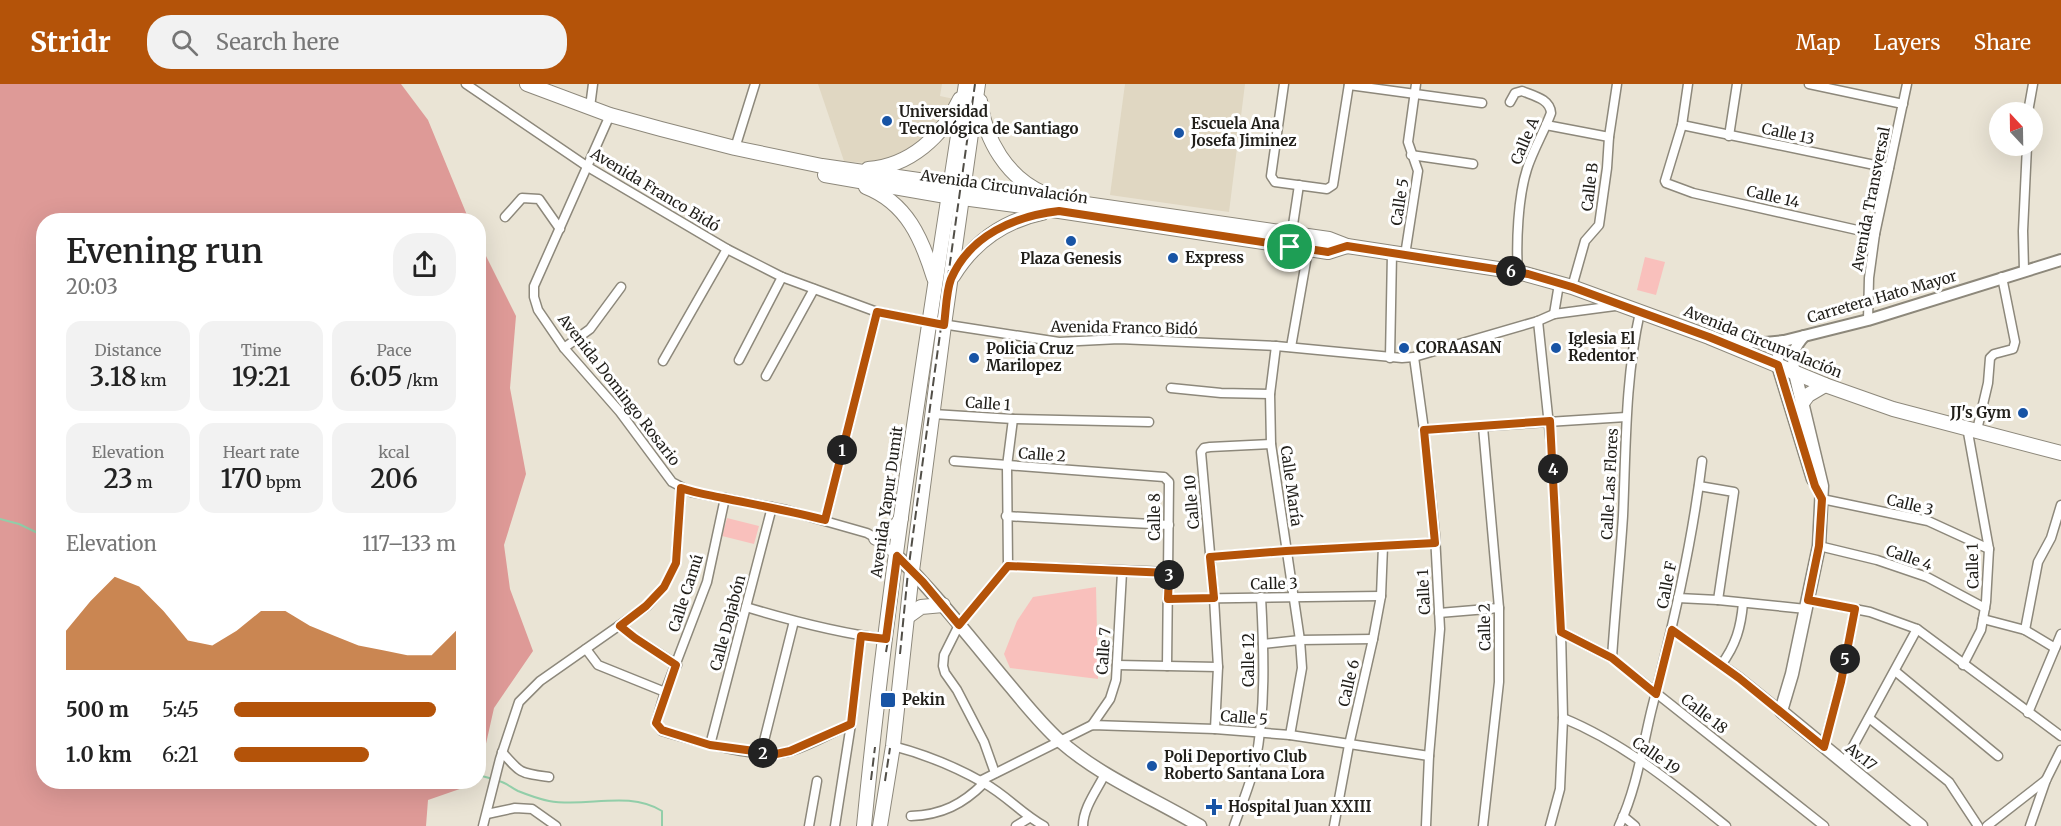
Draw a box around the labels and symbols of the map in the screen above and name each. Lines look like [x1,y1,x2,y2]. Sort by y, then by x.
place label: Universidad Tecnológica de Santiago [899,102,1079,138]
north arrow [1989,102,2043,156]
marker: Universidad Tecnológica de Santiago [880,114,894,128]
place label: Escuela Ana Josefa Jiminez [1190,114,1297,150]
street label: Calle A [1506,114,1543,167]
street label: Calle 13 [1760,119,1816,148]
street label: Avenida Transversal [1847,125,1894,274]
marker: Escuela Ana Josefa Jiminez [1172,126,1186,140]
street label: Avenida Franco Bidó [586,143,723,236]
street label: Calle B [1577,162,1602,212]
street label: Avenida Circunvalación [918,165,1089,208]
street label: Calle 5 [1386,177,1413,227]
street label: Calle 14 [1745,181,1802,212]
pin [1264,221,1315,272]
marker: Plaza Genesis [1064,234,1078,248]
place label: Express [1185,248,1244,267]
place label: Plaza Genesis [1020,249,1122,268]
marker: Express [1166,251,1180,265]
pin: 6 [1496,256,1526,286]
street label: Carretera Hato Mayor [1805,266,1959,327]
street label: Avenida Circunvalación [1680,301,1845,382]
street label: Avenida Domingo Rosario [554,309,685,470]
street label: Avenida Franco Bidó [1049,317,1198,338]
place label: Iglesia El Redentor [1568,329,1636,365]
place label: CORAASAN [1416,338,1502,357]
place label: Policia Cruz Marilopez [986,339,1074,375]
marker: CORAASAN [1397,341,1411,355]
marker: Iglesia El Redentor [1549,341,1563,355]
marker: Policia Cruz Marilopez [967,351,981,365]
street label: Calle 1 [965,392,1012,415]
place label: JJ's Gym [1949,403,2011,422]
marker: JJ's Gym [2016,406,2030,420]
street label: Avenida Yapur Dumit [866,425,907,580]
street label: Calle Las Flores [1597,428,1622,540]
pin: 1 [827,435,857,465]
street label: Calle 2 [1018,443,1067,466]
street label: Calle María [1276,444,1307,527]
pin: 4 [1538,454,1568,484]
street label: Calle 10 [1180,474,1203,530]
street label: Calle 3 [1885,490,1935,519]
street label: Calle 8 [1145,493,1164,541]
street label: Calle 4 [1883,540,1935,575]
street label: Calle 1 [1963,543,1982,589]
street label: Calle Camú [664,552,707,634]
pin: 3 [1154,560,1184,590]
street label: Calle F [1653,560,1680,610]
street label: Calle 1 [1413,569,1434,615]
street label: Calle Dajabón [706,573,749,673]
street label: Calle 3 [1250,574,1298,593]
street label: Calle 2 [1475,603,1494,651]
street label: Calle 7 [1092,626,1115,675]
street label: Calle 12 [1239,633,1258,687]
pin: 5 [1830,644,1860,674]
street label: Calle 6 [1334,657,1363,708]
place label: Pekin [902,690,945,709]
street label: Calle 18 [1677,690,1731,738]
marker: Pekin [879,691,897,709]
street label: Calle 5 [1220,706,1269,729]
street label: Calle 19 [1629,732,1684,779]
pin: 2 [748,738,778,768]
street label: Av.17 [1841,738,1881,775]
place label: Poli Deportivo Club Roberto Santana Lora [1164,747,1325,783]
marker: Poli Deportivo Club Roberto Santana Lora [1145,759,1159,773]
place label: Hospital Juan XXIII [1228,797,1371,816]
marker: Hospital Juan XXIII [1205,798,1223,816]

